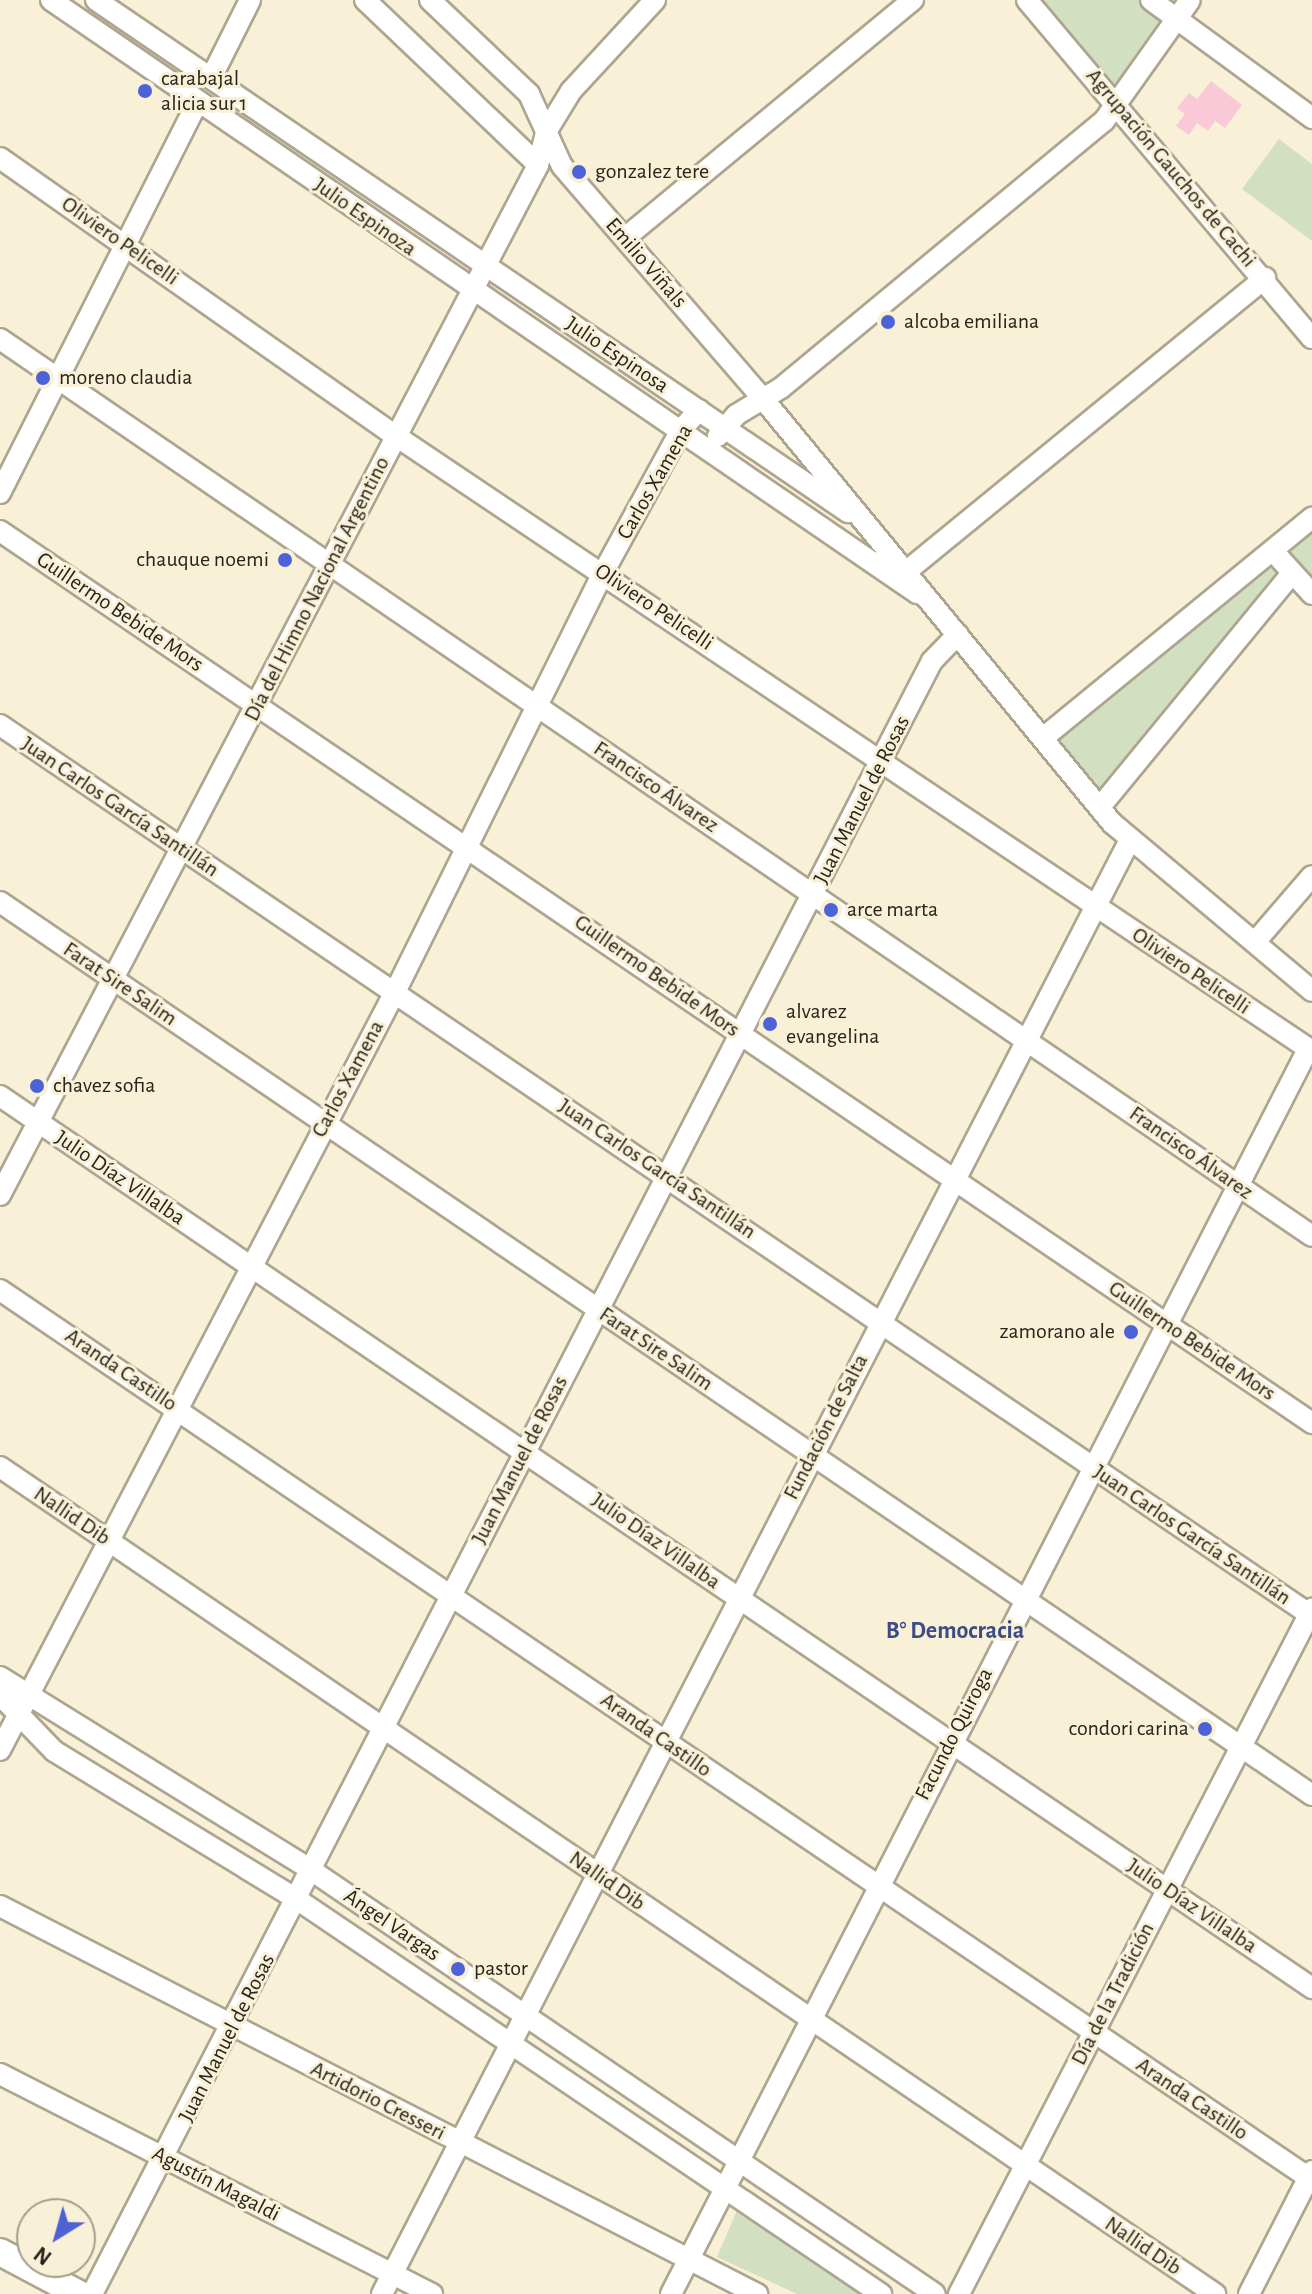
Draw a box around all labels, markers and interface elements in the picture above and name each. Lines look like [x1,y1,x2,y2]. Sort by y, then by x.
street label: Agrupación Gauchos de Cachi [1080,63,1262,273]
place label: carabajal alicia sur 1 [161,65,247,116]
marker: carabajal alicia sur 1 [136,82,154,100]
place label: gonzalez tere [595,159,709,185]
marker: gonzalez tere [570,163,588,181]
street label: Julio Espinoza [309,172,421,262]
street label: Oliviero Pelicelli [56,191,184,291]
street label: Emilio Viñals [600,212,692,314]
place label: alcoba emiliana [904,309,1039,335]
street label: Julio Espinosa [560,311,674,399]
marker: alcoba emiliana [879,313,897,331]
place label: moreno claudia [59,365,192,391]
marker: moreno claudia [34,369,52,387]
street label: Carlos Xamena [611,420,699,544]
street label: Día del Himno Nacional Argentino [239,452,395,726]
street label: Guillermo Bebide Mors [31,546,209,678]
place label: chauque noemi [136,547,269,573]
marker: chauque noemi [276,551,294,569]
street label: Oliviero Pelicelli [590,558,718,656]
street label: Juan Manuel de Rosas [808,711,916,889]
street label: Juan Carlos García Santillán [16,731,224,883]
street label: Francisco Álvarez [588,735,724,839]
place label: arce marta [847,897,938,923]
marker: arce marta [822,901,840,919]
street label: Guillermo Bebide Mors [569,909,745,1043]
street label: Oliviero Pelicelli [1127,922,1255,1020]
street label: Farat Sire Salim [58,936,182,1032]
place label: alvarez evangelina [786,998,880,1050]
marker: alvarez evangelina [761,1015,779,1033]
street label: Carlos Xamena [306,1016,390,1142]
place label: chavez sofia [53,1073,155,1099]
marker: chavez sofia [28,1077,46,1095]
street label: Juan Carlos García Santillán [553,1093,761,1245]
street label: Francisco Álvarez [1124,1101,1258,1205]
street label: Julio Díaz Villalba [50,1125,190,1231]
street label: Guillermo Bebide Mors [1103,1275,1281,1407]
street label: Farat Sire Salim [594,1301,718,1397]
place label: zamorano ale [999,1319,1115,1345]
street label: Aranda Castillo [60,1323,182,1417]
marker: zamorano ale [1122,1323,1140,1341]
street label: Fundación de Salta [778,1350,874,1504]
street label: Juan Manuel de Rosas [466,1371,574,1549]
street label: Juan Carlos García Santillán [1088,1459,1296,1611]
street label: Nallid Dib [29,1481,115,1551]
street label: Julio Díaz Villalba [587,1487,725,1595]
district label: B° Democracia [886,1618,1024,1646]
street label: Facundo Quiroga [909,1664,999,1804]
street label: Aranda Castillo [595,1687,717,1783]
place label: condori carina [1068,1716,1189,1742]
marker: condori carina [1196,1720,1214,1738]
street label: Nallid Dib [564,1845,650,1917]
street label: Julio Díaz Villalba [1122,1853,1262,1959]
street label: Ángel Vargas [339,1883,445,1967]
street label: Día de la Tradición [1066,1918,1160,2070]
street label: Juan Manuel de Rosas [173,1949,281,2127]
place label: pastor [474,1956,528,1982]
marker: pastor [449,1960,467,1978]
street label: Aranda Castillo [1131,2052,1253,2146]
street label: Artidorio Cresseri [306,2056,450,2146]
street label: Agustín Magaldi [148,2140,284,2228]
north arrow [16,2198,96,2278]
street label: Nallid Dib [1100,2211,1186,2281]
text: N [30,2242,55,2269]

